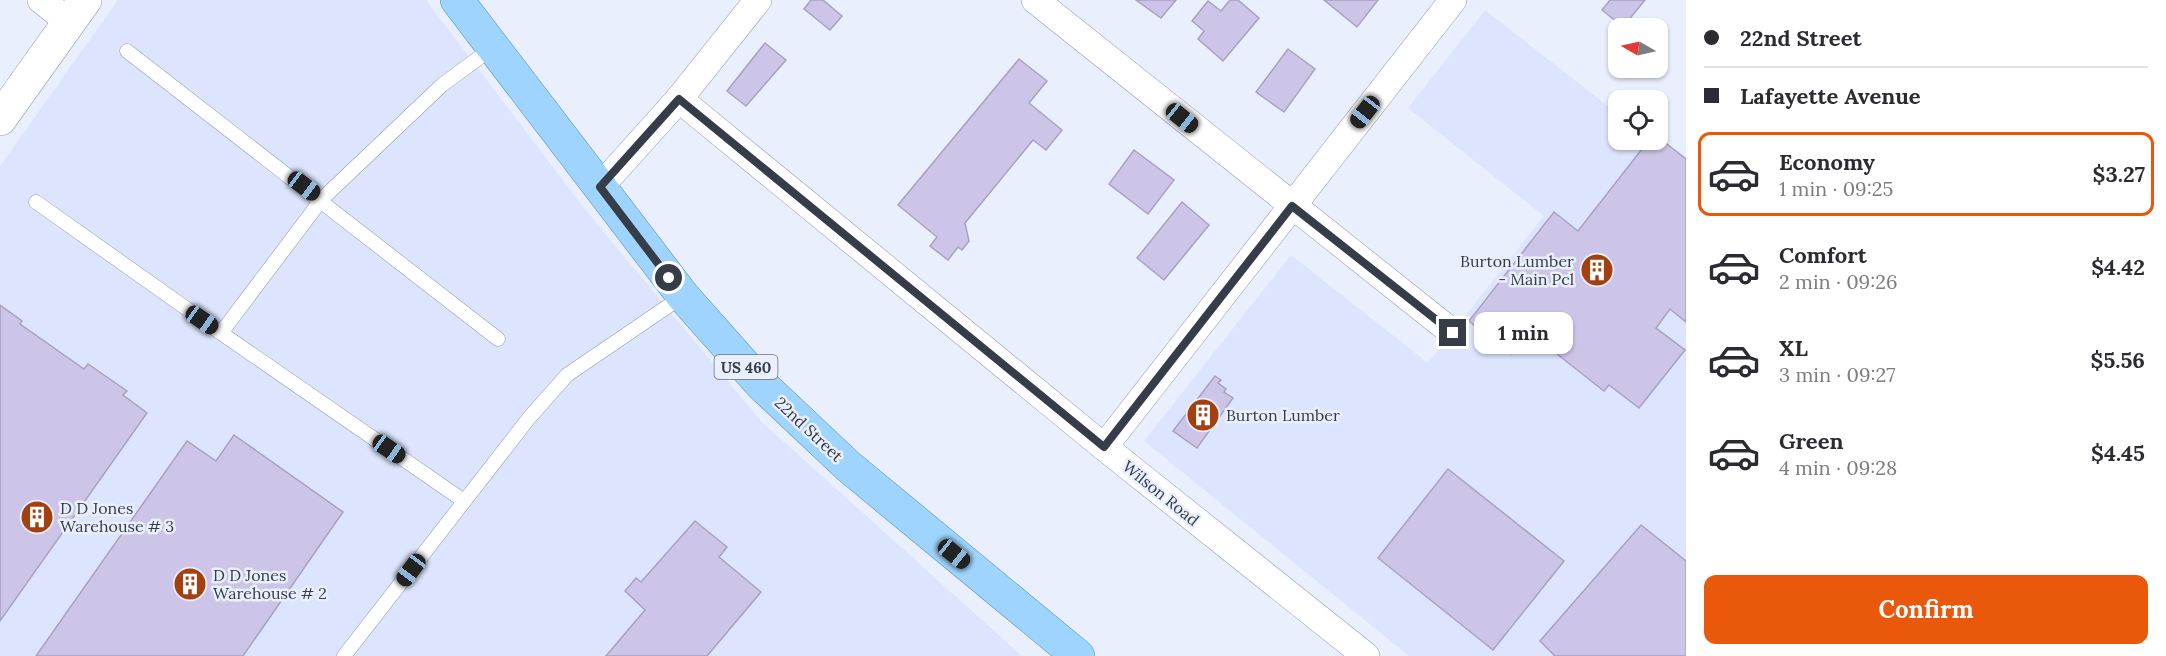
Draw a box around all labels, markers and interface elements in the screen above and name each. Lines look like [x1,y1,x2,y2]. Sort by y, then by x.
north arrow [1608,18,1668,78]
map controls [1608,18,1668,150]
text: 22nd Street [1740,24,1862,52]
text: Lafayette Avenue [1740,82,1921,110]
button: locate [1608,90,1668,150]
car [1347,92,1383,132]
car [1162,100,1202,136]
icon: car [1707,147,1761,201]
text: Economy [1779,148,1875,176]
text: $3.27 [2093,160,2145,188]
car [284,168,324,204]
text: 1 min · 09:25 [1779,176,1893,201]
icon: car [1707,240,1761,294]
text: Comfort [1779,241,1867,269]
place label: Burton Lumber - Main Pcl [1460,251,1574,289]
building icon: Burton Lumber - Main Pcl [1579,252,1615,288]
text: $4.42 [2091,253,2145,281]
route start [655,264,682,291]
text: 2 min · 09:26 [1779,269,1897,294]
car [182,302,222,338]
callout: 1 min [1474,312,1573,354]
route end [1439,319,1466,346]
text: 1 min [1498,320,1549,345]
icon: car [1707,333,1761,387]
text: XL [1779,334,1808,362]
text: $5.56 [2091,346,2145,374]
road number: US 460 [714,355,777,379]
text: 3 min · 09:27 [1779,362,1896,387]
street label: 22nd Street [771,392,848,466]
building icon: Burton Lumber [1185,397,1221,433]
place label: Burton Lumber [1226,405,1340,425]
icon: car [1707,426,1761,480]
text: Green [1779,427,1844,455]
car [369,431,409,467]
text: $4.45 [2091,439,2145,467]
text: 4 min · 09:28 [1779,455,1897,480]
street label: Wilson Road [1119,456,1203,530]
place label: D D Jones Warehouse # 3 [60,498,174,536]
building icon: D D Jones Warehouse # 3 [19,499,55,535]
car [934,536,974,572]
car [393,550,429,590]
place label: D D Jones Warehouse # 2 [213,565,327,603]
building icon: D D Jones Warehouse # 2 [172,566,208,602]
button: Confirm [1704,575,2148,644]

